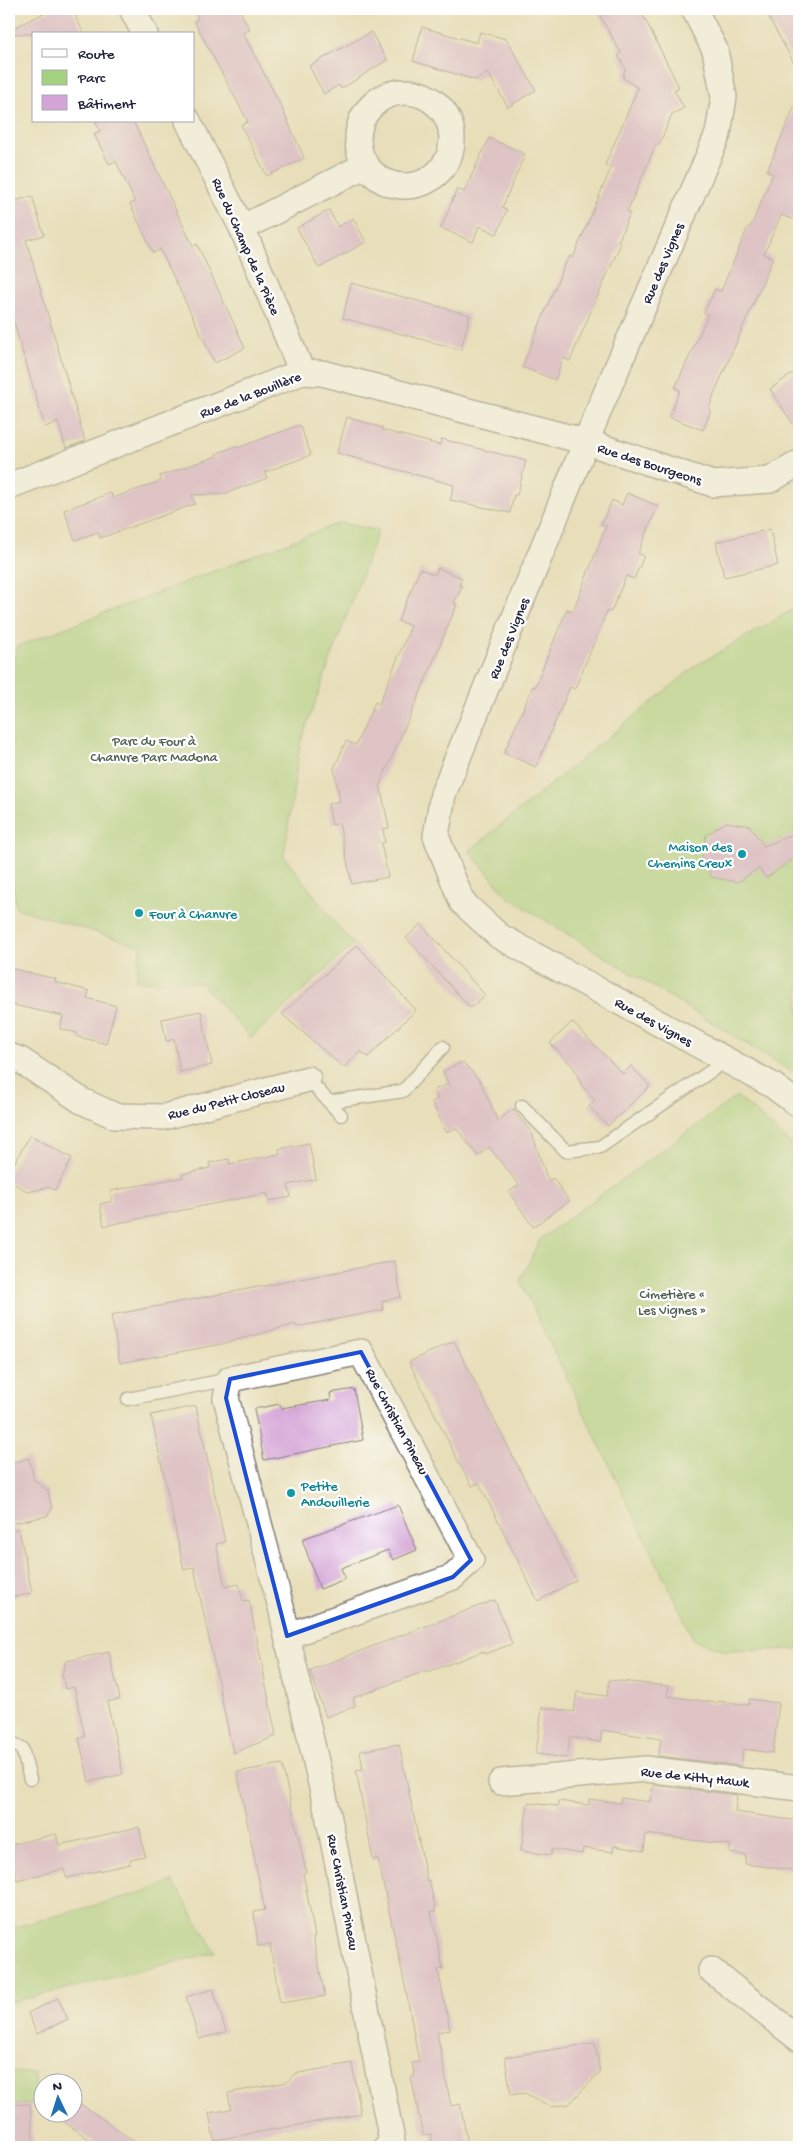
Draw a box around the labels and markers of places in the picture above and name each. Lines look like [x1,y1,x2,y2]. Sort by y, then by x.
place label: Maison des Chemins Creux [648,840,733,873]
marker: Maison des Chemins Creux [736,848,748,860]
marker: Four à Chanvre [133,907,145,919]
place label: Four à Chanvre [148,907,238,924]
place label: Petite Andouillerie [300,1479,370,1512]
marker: Petite Andouillerie [285,1487,297,1499]

